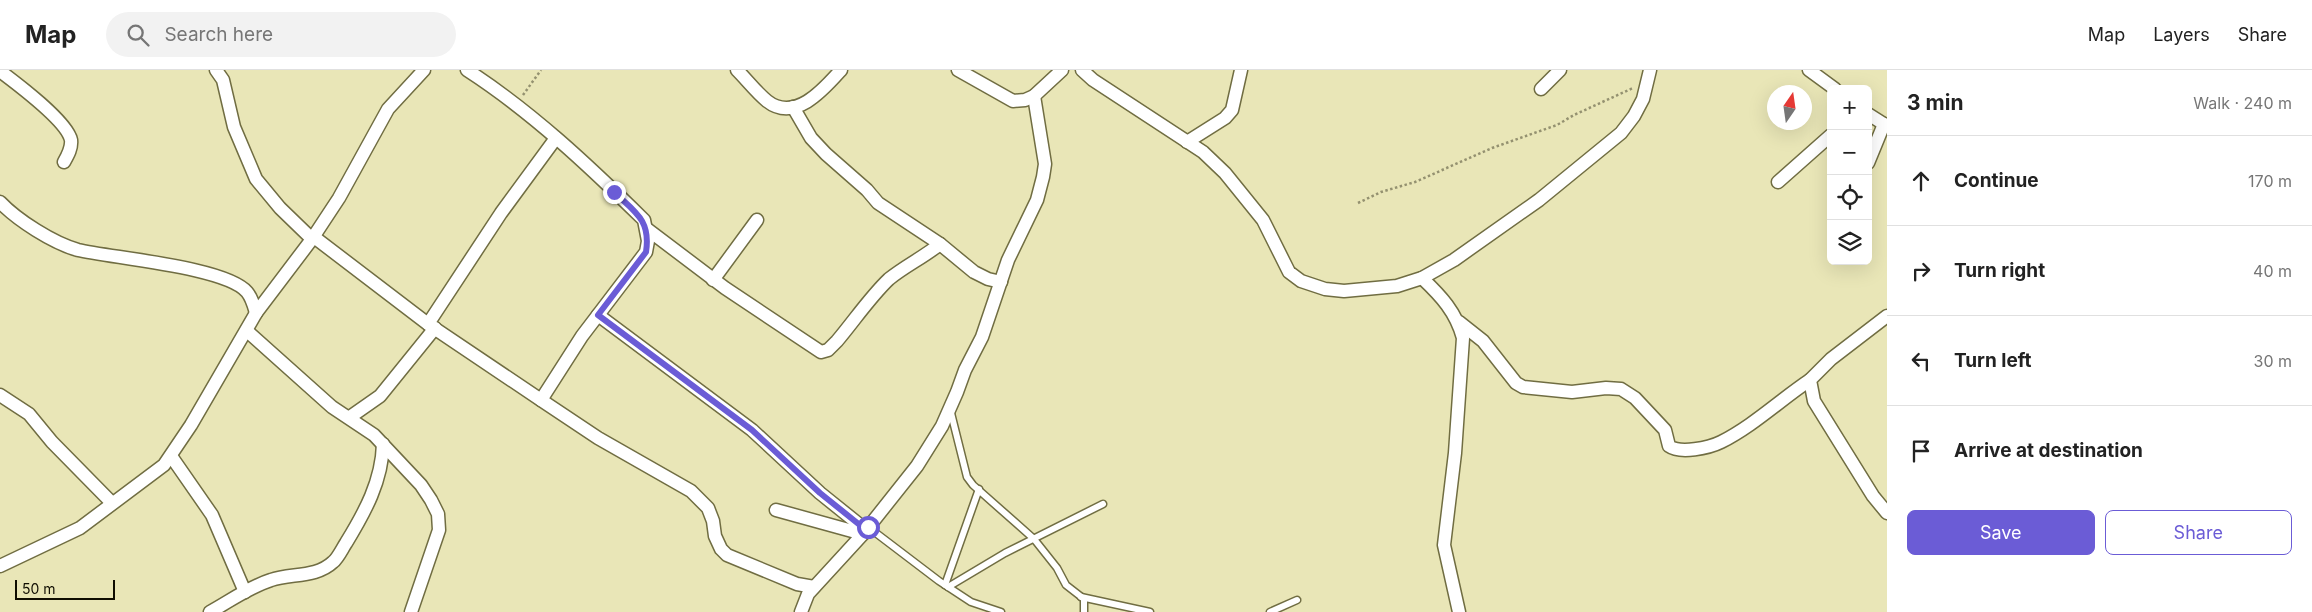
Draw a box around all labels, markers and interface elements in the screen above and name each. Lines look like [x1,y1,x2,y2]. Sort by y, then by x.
search box [106,12,456,57]
text: Map [25,20,76,49]
icon: search [124,21,152,49]
text: Search here [164,23,273,46]
text: Map [2088,24,2125,45]
text: Layers [2153,24,2210,45]
text: Share [2238,24,2287,45]
north arrow [1767,85,1812,130]
map controls [1827,85,1872,265]
button: + [1827,85,1872,130]
text: 3 min [1907,90,1963,115]
text: Walk · 240 m [2193,93,2292,113]
button: − [1827,130,1872,175]
icon: ahead [1907,167,1935,195]
text: Continue [1954,169,2039,192]
text: 170 m [2248,171,2292,191]
button: locate [1827,175,1872,220]
route end [603,181,626,204]
button: layers [1827,220,1872,265]
icon: right [1907,257,1935,285]
text: Turn right [1954,259,2045,282]
text: 40 m [2253,261,2292,281]
icon: left [1907,347,1935,375]
text: Turn left [1954,349,2032,372]
text: 30 m [2254,351,2292,371]
icon: arrive [1907,437,1935,465]
text: Arrive at destination [1954,439,2143,462]
button: Save [1907,510,2095,555]
button: Share [2105,510,2292,555]
route start [857,516,880,539]
scale bar [15,577,115,600]
text: 50 m [22,580,56,597]

